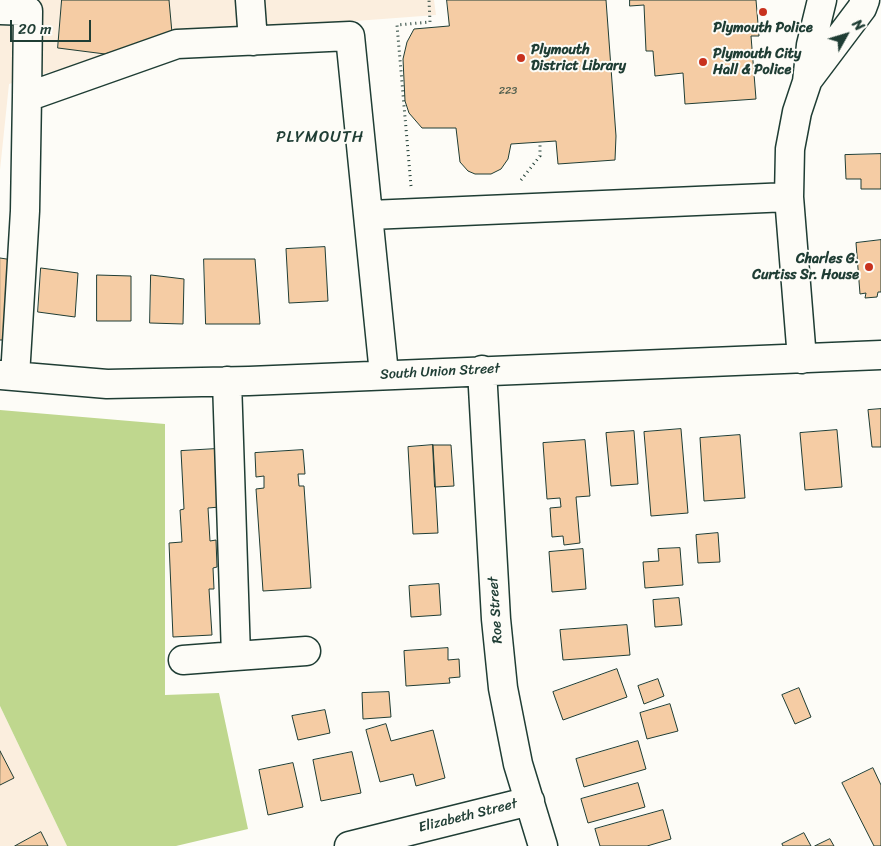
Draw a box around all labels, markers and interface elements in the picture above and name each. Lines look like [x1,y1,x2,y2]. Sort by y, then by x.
marker: Plymouth Police [757,6,769,18]
scale bar [12,10,94,42]
north arrow [821,10,871,60]
text: N [845,14,871,37]
text: 20 m [18,16,52,42]
place label: Plymouth Police [713,20,813,36]
place label: Plymouth District Library [531,42,626,74]
place label: Plymouth City Hall & Police [713,46,801,78]
marker: Plymouth District Library [515,52,527,64]
marker: Plymouth City Hall & Police [697,56,709,68]
house number: 223 [499,84,517,98]
district label: PLYMOUTH [275,128,365,148]
place label: Charles G. Curtiss Sr. House [752,251,859,284]
marker: Charles G. Curtiss Sr. House [863,261,875,273]
street label: South Union Street [380,360,500,384]
street label: Roe Street [485,576,507,644]
street label: Elizabeth Street [417,796,519,836]

